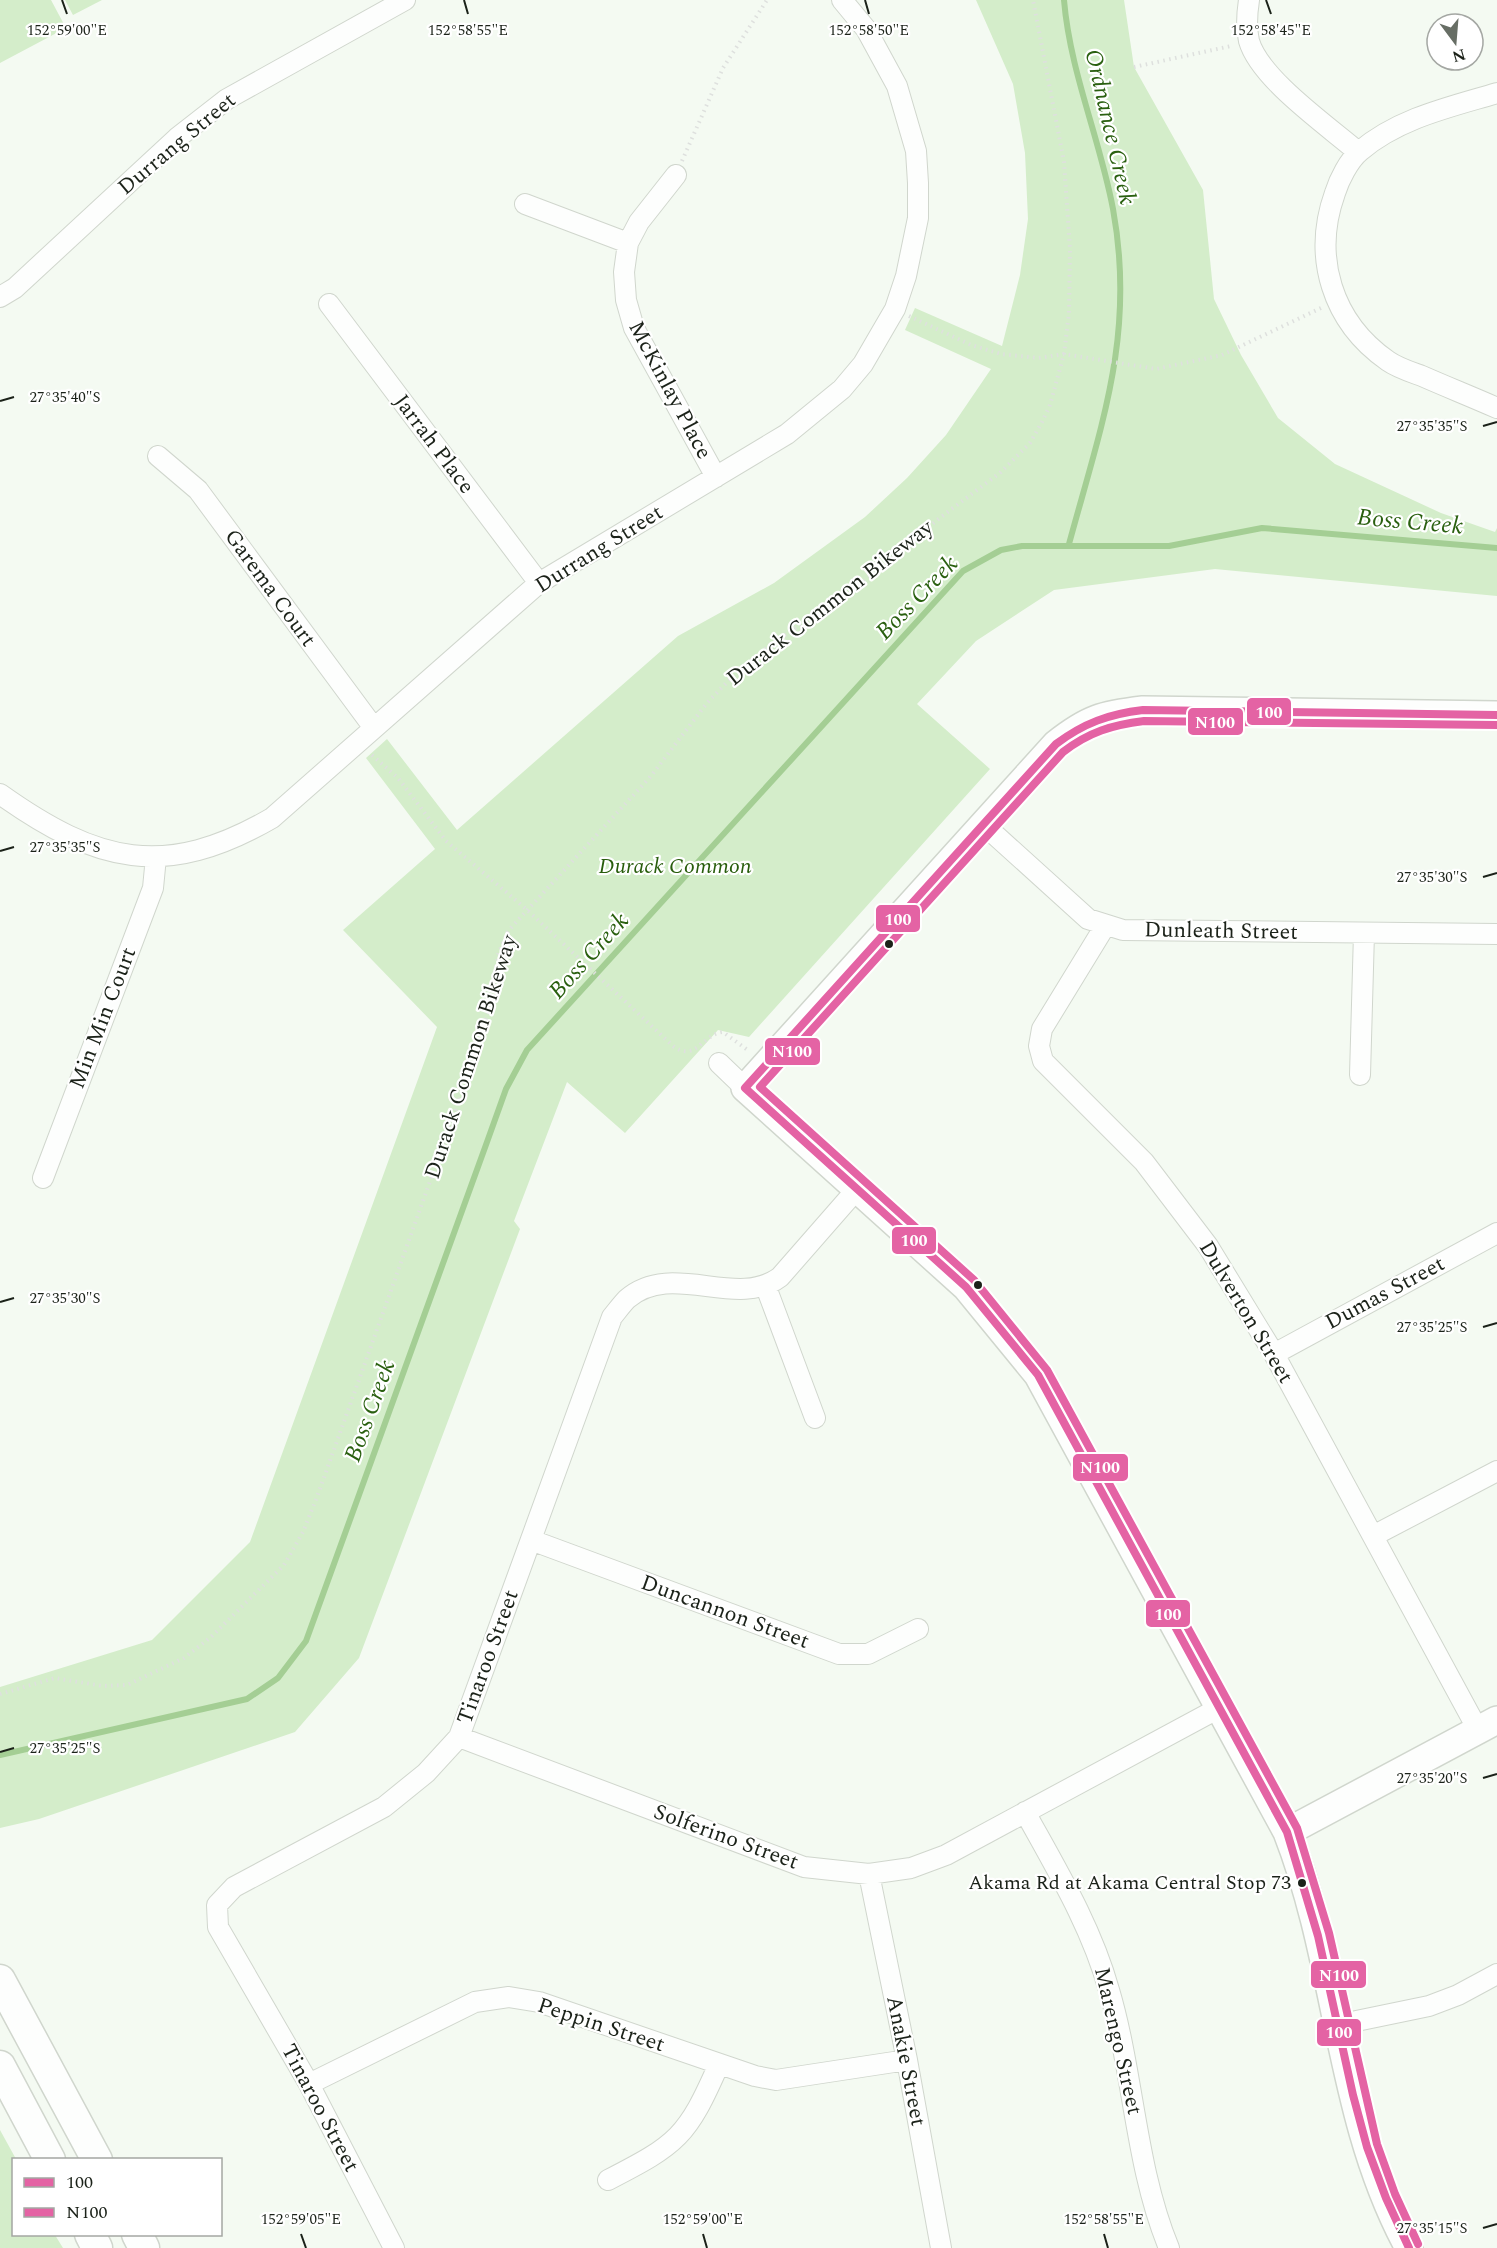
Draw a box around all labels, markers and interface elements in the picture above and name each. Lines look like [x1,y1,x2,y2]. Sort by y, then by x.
north arrow [1425,12,1485,72]
text: 152°59'00"E [27,19,107,42]
text: 152°58'55"E [428,19,508,42]
text: 152°58'50"E [829,19,909,42]
text: 152°58'45"E [1231,19,1311,42]
text: N [1449,42,1468,69]
water label: Ordnance Creek [1075,46,1145,208]
street label: Durrang Street [111,84,244,203]
street label: McKinlay Place [620,315,720,465]
text: 27°35'40"S [30,386,101,409]
street label: Jarrah Place [385,387,483,501]
text: 27°35'35"S [1397,415,1468,438]
street label: Durrang Street [528,496,670,602]
water label: Boss Creek [1356,499,1464,545]
street label: Durack Common Bikeway [719,511,942,694]
street label: Garema Court [216,522,324,654]
water label: Boss Creek [867,547,967,649]
line badge: 100 [1246,697,1292,726]
text: 100 [1256,701,1282,725]
line badge: N100 [1187,707,1244,736]
text: N100 [1195,711,1235,735]
text: 27°35'35"S [30,836,101,859]
park label: Durack Common [598,850,752,883]
text: 27°35'30"S [1397,866,1468,889]
water label: Boss Creek [540,904,638,1008]
line badge: 100 [875,904,921,933]
text: 100 [885,908,911,932]
street label: Dunleath Street [1144,913,1298,949]
street label: Durack Common Bikeway [416,929,527,1183]
unlabelled marker [883,938,895,950]
street label: Min Min Court [61,942,145,1094]
line badge: N100 [764,1037,821,1066]
text: N100 [772,1040,812,1064]
line badge: 100 [891,1226,937,1255]
text: 100 [901,1229,927,1253]
street label: Dulverton Street [1190,1234,1302,1390]
street label: Dumas Street [1319,1247,1451,1338]
unlabelled marker [972,1279,984,1291]
text: 27°35'30"S [30,1287,101,1310]
text: 27°35'25"S [1397,1316,1468,1339]
water label: Boss Creek [335,1355,405,1467]
line badge: N100 [1072,1453,1129,1482]
text: N100 [1080,1456,1120,1480]
street label: Duncannon Street [636,1566,814,1658]
street label: Tinaroo Street [448,1585,528,1729]
line badge: 100 [1145,1599,1191,1628]
text: 100 [1155,1603,1181,1627]
text: 27°35'25"S [30,1737,101,1760]
text: 27°35'20"S [1397,1767,1468,1790]
street label: Solferino Street [649,1795,803,1879]
place label: Akama Rd at Akama Central Stop 73 [968,1868,1291,1898]
marker: Akama Rd at Akama Central Stop 73 [1296,1877,1308,1889]
line badge: N100 [1310,1960,1367,1989]
street label: Marengo Street [1085,1964,1151,2118]
text: N100 [1319,1964,1359,1988]
street label: Peppin Street [533,1989,669,2061]
street label: Anakie Street [877,1993,935,2129]
line badge: 100 [1316,2018,1362,2047]
text: 100 [1326,2021,1352,2045]
street label: Tinaroo Street [272,2038,368,2178]
legend [12,2158,222,2236]
text: 100 [66,2169,93,2196]
text: N100 [66,2199,107,2226]
text: 152°59'05"E [261,2208,341,2231]
text: 152°59'00"E [663,2208,743,2231]
text: 152°58'55"E [1064,2208,1144,2231]
text: 27°35'15"S [1397,2217,1468,2240]

